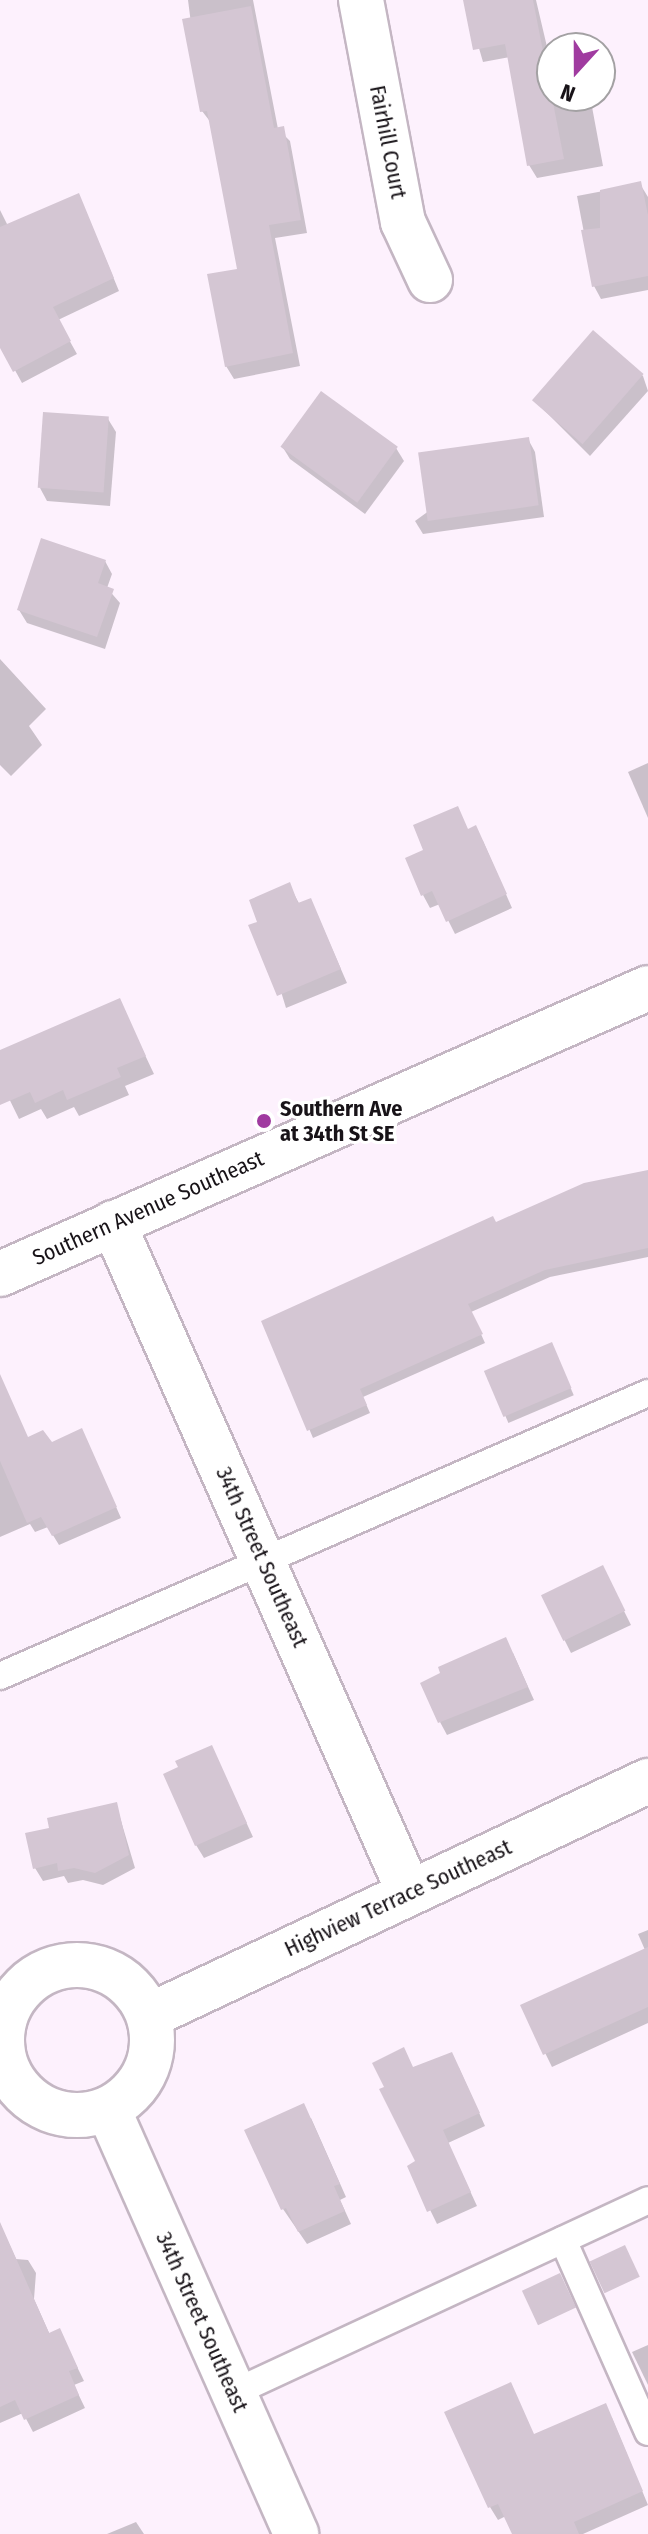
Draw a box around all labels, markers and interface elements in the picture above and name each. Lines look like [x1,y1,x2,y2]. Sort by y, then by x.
north arrow [536,32,616,112]
text: N [557,78,579,108]
street label: Fairhill Court [364,83,412,201]
place label: Southern Ave at 34th St SE [280,1095,402,1146]
marker: Southern Ave at 34th St SE [255,1112,273,1130]
street label: Southern Avenue Southeast [28,1145,268,1271]
street label: 34th Street Southeast [210,1463,314,1651]
street label: Highview Terrace Southeast [280,1834,516,1962]
street label: 34th Street Southeast [150,2228,254,2416]

